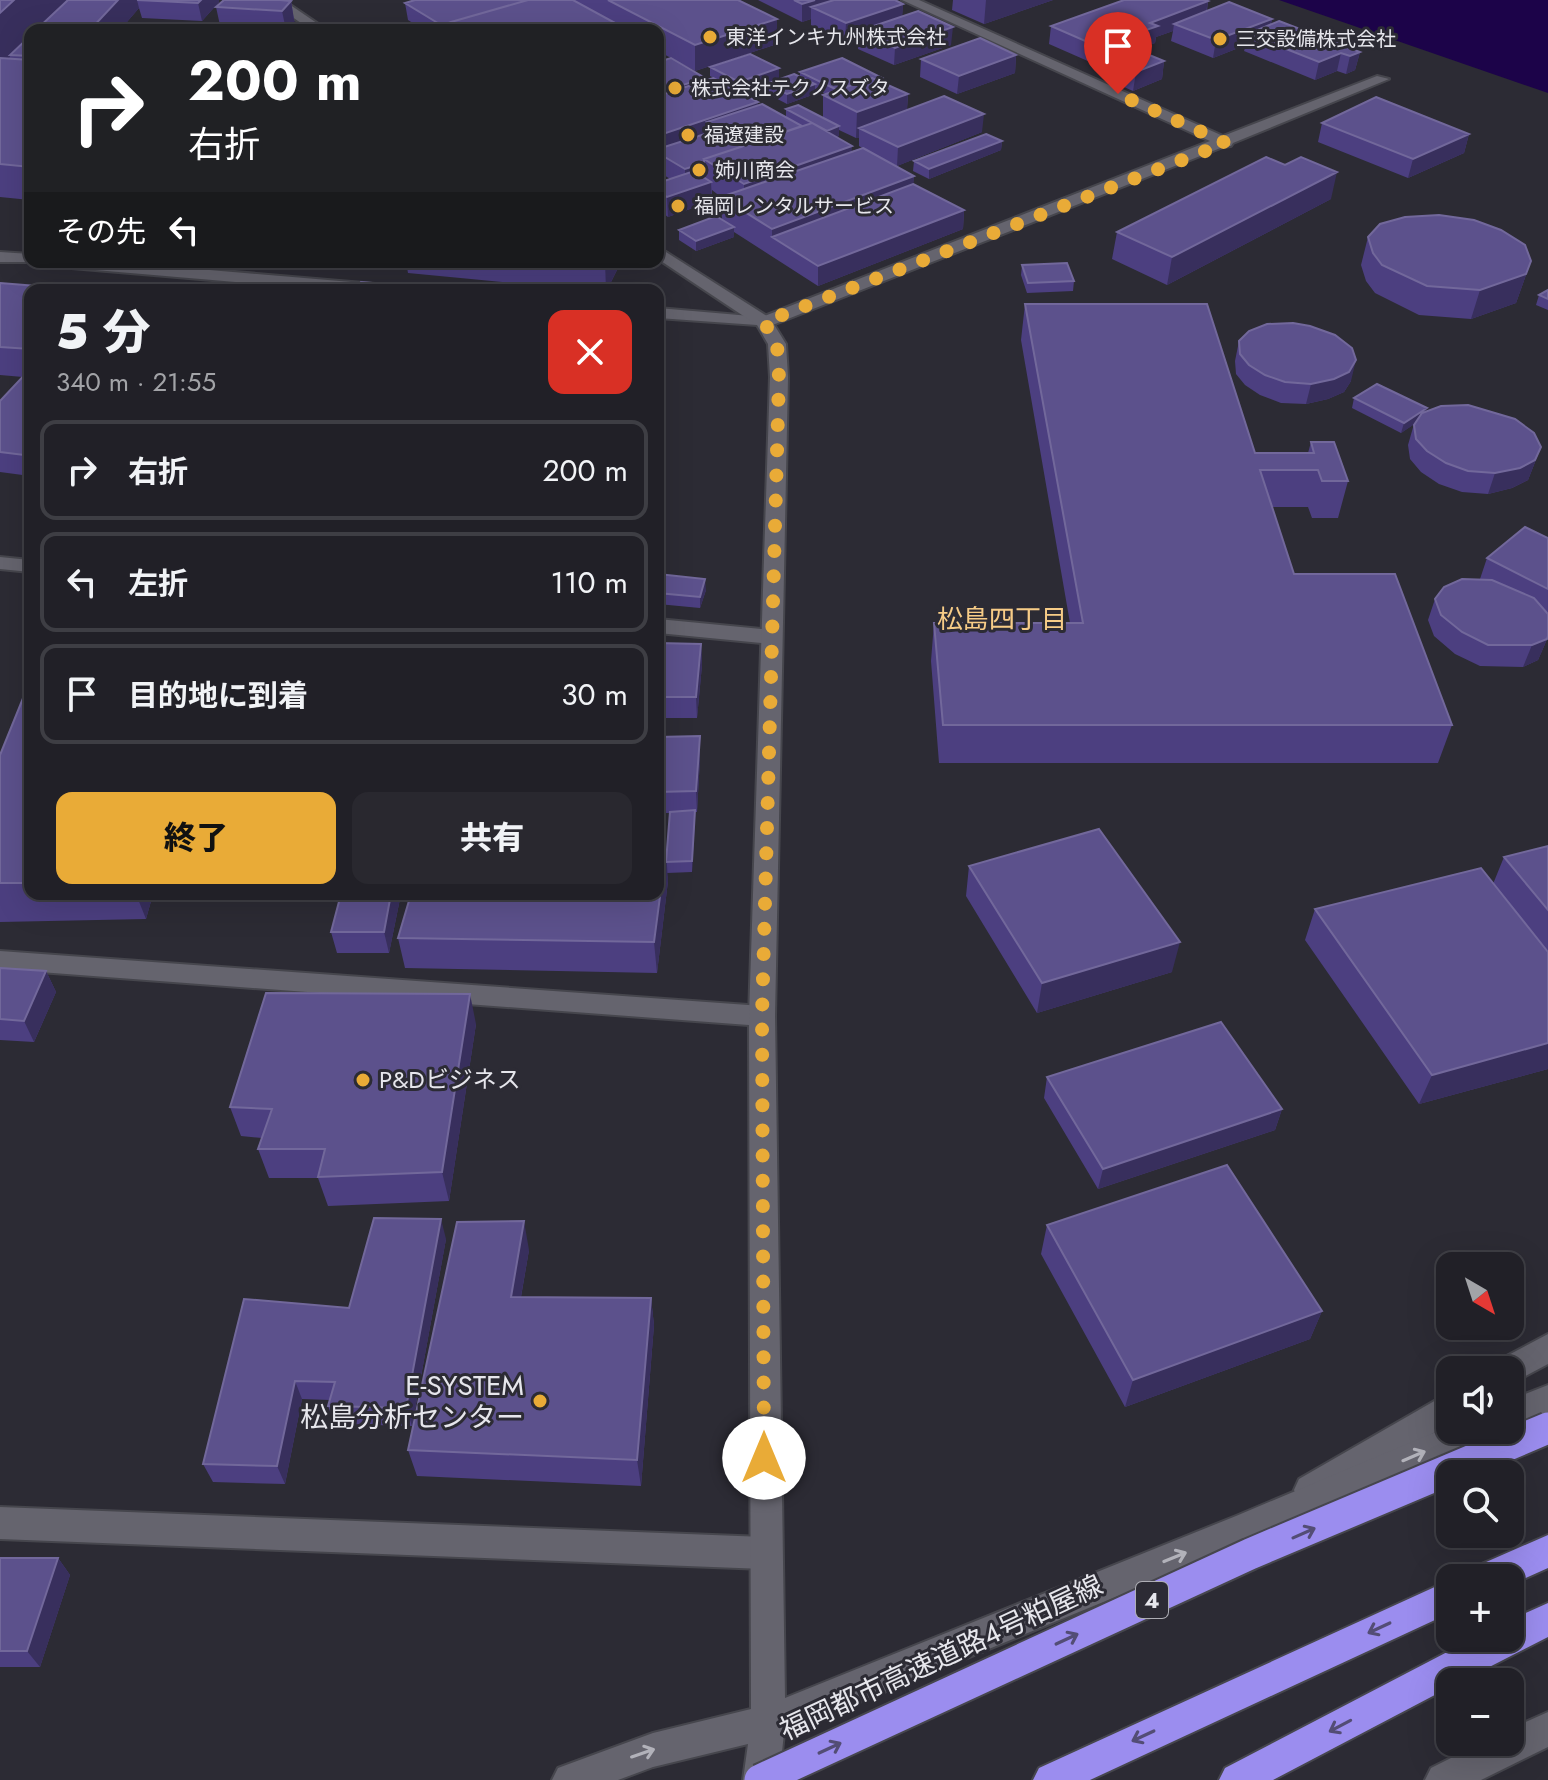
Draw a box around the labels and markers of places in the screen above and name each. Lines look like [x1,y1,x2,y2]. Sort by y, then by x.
pin [1084,12,1152,94]
place label: 東洋インキ九州株式会社 [726,23,946,52]
place label: 三交設備株式会社 [1236,25,1396,54]
marker: 東洋インキ九州株式会社 [701,28,719,46]
marker: 三交設備株式会社 [1211,30,1229,48]
place label: 株式会社テクノスズタ [691,74,890,103]
marker: 株式会社テクノスズタ [666,79,684,97]
place label: 福遼建設 [704,121,784,150]
marker: 福遼建設 [679,126,697,144]
place label: 姉川商会 [715,156,795,185]
marker: 姉川商会 [690,161,708,179]
place label: 福岡レンタルサービス [694,192,894,221]
marker: 福岡レンタルサービス [669,197,687,215]
place label: P&Dビジネス [379,1062,521,1097]
marker: P&Dビジネス [354,1071,372,1089]
place label: E-SYSTEM 松島分析センター [300,1365,524,1438]
marker: E-SYSTEM 松島分析センター [531,1392,549,1410]

